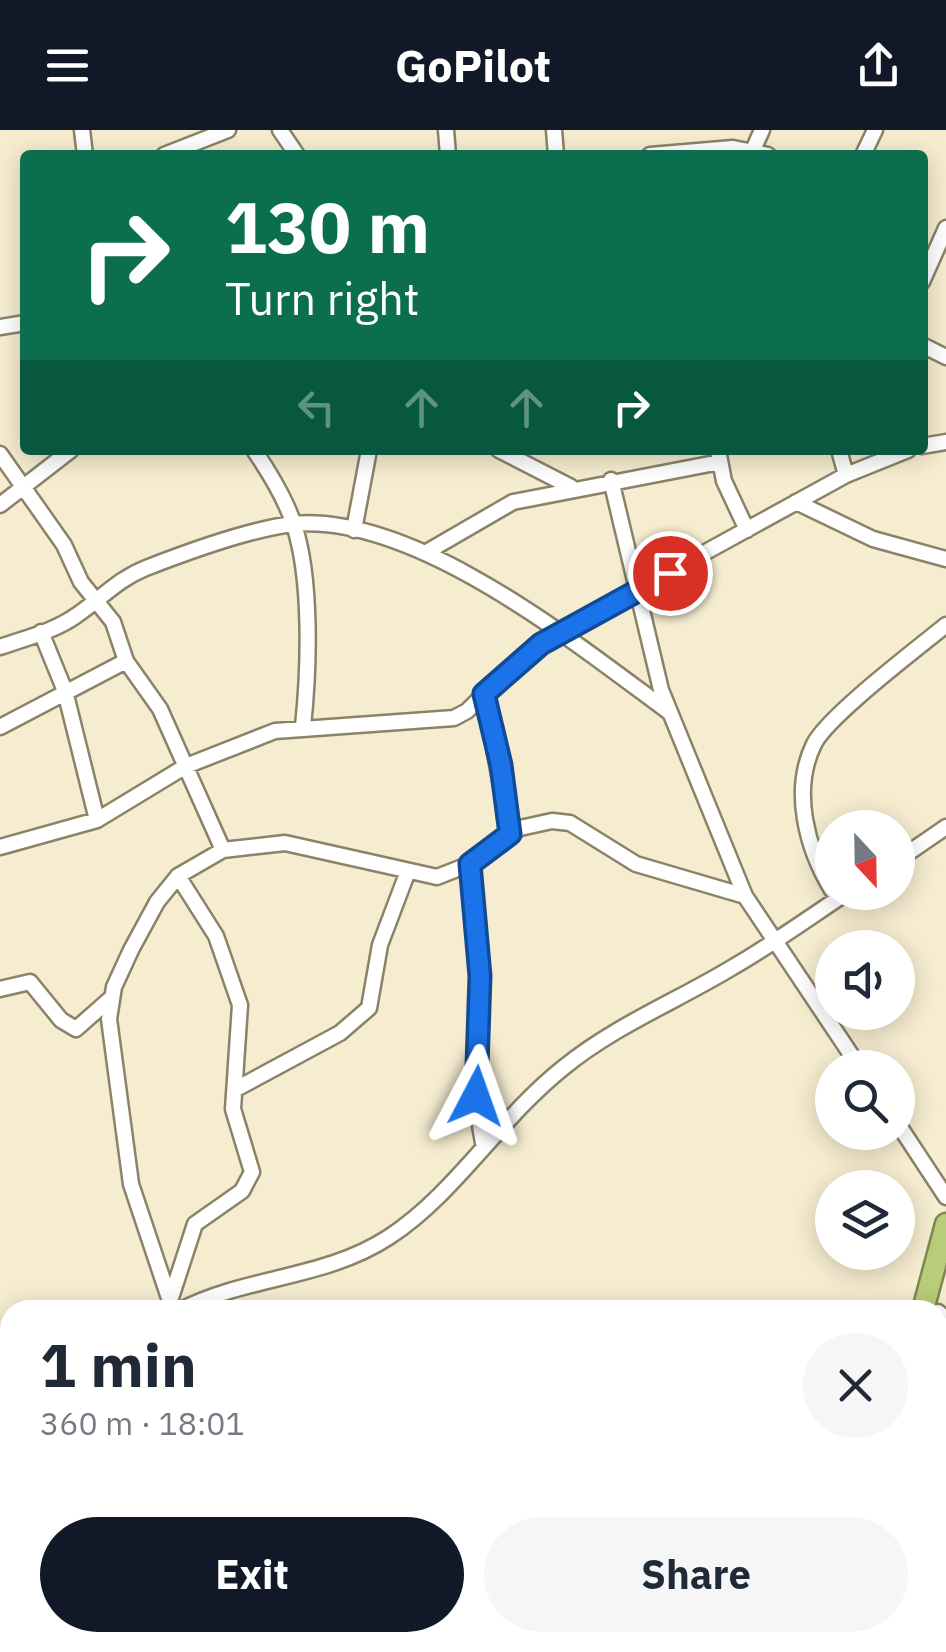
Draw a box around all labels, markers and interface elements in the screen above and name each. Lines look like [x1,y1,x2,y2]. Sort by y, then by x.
text: GoPilot [395,36,551,94]
icon: menu [40,38,95,93]
icon: share [851,38,906,93]
text: 130 m [225,181,430,272]
icon: right [60,190,190,320]
text: Turn right [225,269,420,327]
icon: left [289,380,344,435]
icon: ahead [394,380,449,435]
icon: ahead [499,380,554,435]
icon: right [604,380,659,435]
pin [628,531,713,616]
icon: arrive [643,546,698,601]
north arrow [815,810,915,910]
map controls [815,810,915,1270]
button: sound [815,930,915,1030]
position arrow [424,1044,528,1148]
button: search [815,1050,915,1150]
button: layers [815,1170,915,1270]
text: 1 min [40,1325,197,1404]
button: close [803,1333,908,1438]
text: 360 m · 18:01 [40,1402,245,1444]
button: Exit [40,1517,464,1632]
button: Share [484,1517,908,1632]

